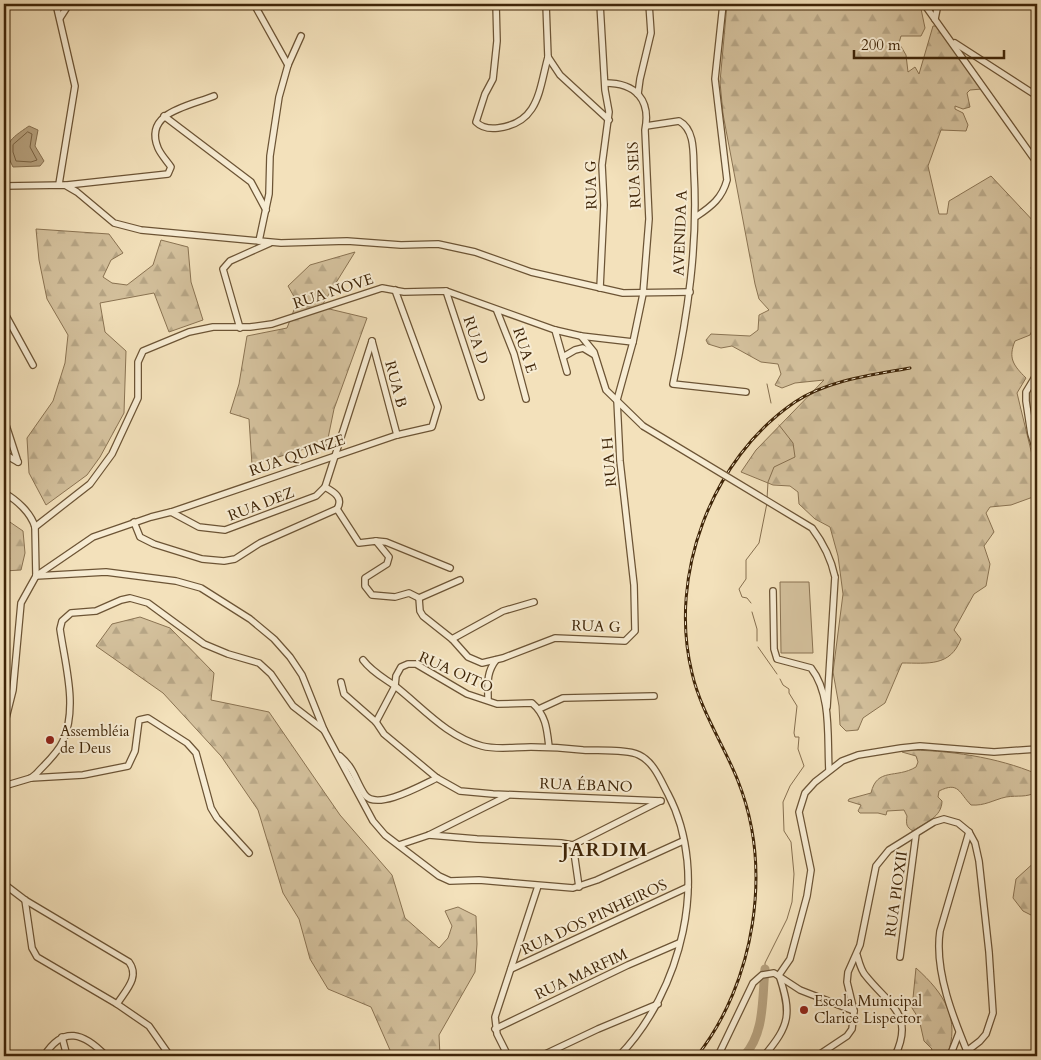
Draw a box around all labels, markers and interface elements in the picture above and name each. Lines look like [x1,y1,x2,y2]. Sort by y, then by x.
scale bar [854,28,1004,60]
text: 200 m [861,35,901,55]
street label: RUA SEIS [622,141,646,209]
street label: RUA G [581,160,601,210]
street label: AVENIDA A [668,189,692,277]
street label: RUA NOVE [290,269,376,313]
street label: RUA D [458,313,494,367]
street label: RUA E [508,325,542,375]
street label: RUA B [380,358,412,410]
street label: RUA QUINZE [246,429,348,481]
street label: RUA H [597,436,621,488]
street label: RUA DEZ [225,482,297,526]
street label: RUA G [571,615,621,637]
street label: RUA OITO [416,647,496,697]
place label: Assembléia de Deus [60,721,130,758]
marker: Assembléia de Deus [44,734,56,746]
street label: RUA ÉBANO [539,773,633,797]
district label: JARDIM [559,836,648,863]
street label: RUA PIOXII [880,850,912,938]
street label: RUA DOS PINHEIROS [518,874,670,960]
street label: RUA MARFIM [531,944,631,1004]
place label: Escola Municipal Clarice Lispector [814,991,922,1028]
marker: Escola Municipal Clarice Lispector [798,1004,810,1016]

